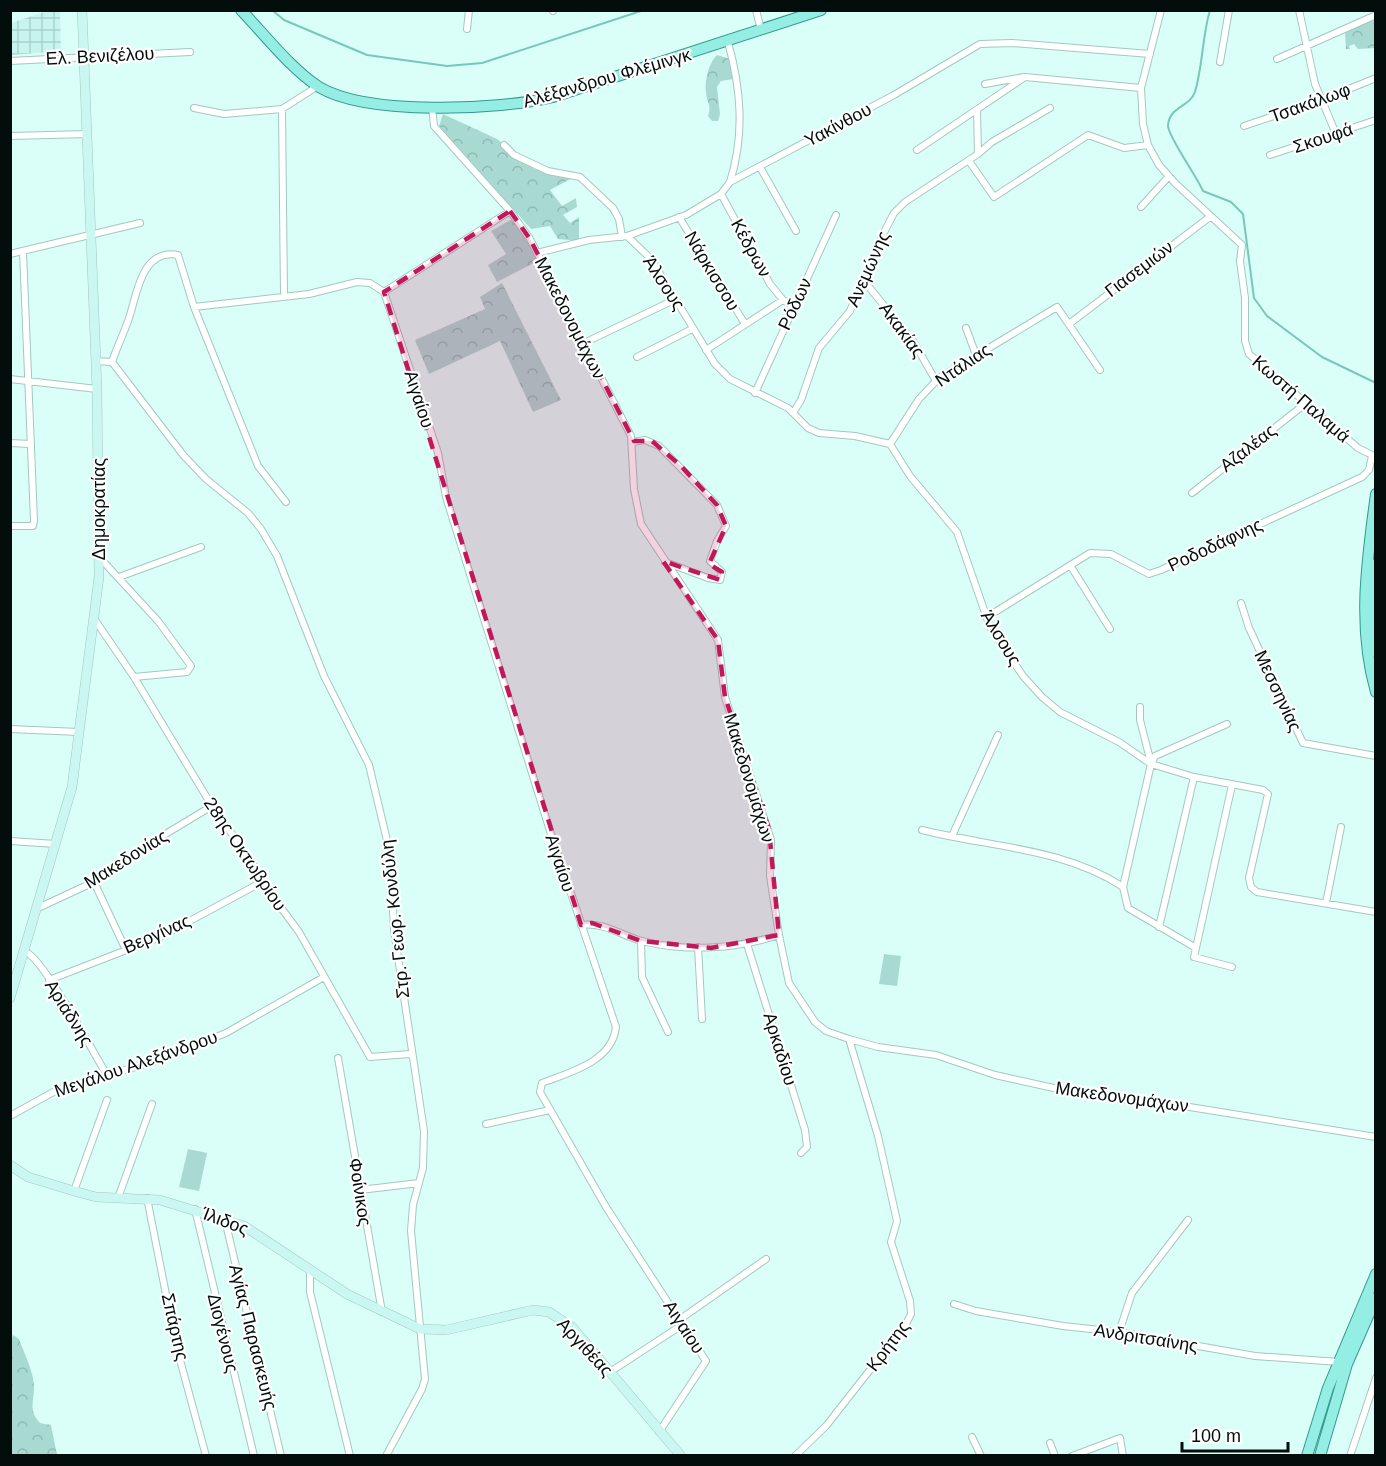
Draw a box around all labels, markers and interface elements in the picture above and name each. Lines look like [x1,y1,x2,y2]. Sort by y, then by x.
street label: Ελ. Βενιζέλου [45,43,155,69]
street label: Αλέξανδρου Φλέμινγκ [521,44,694,112]
street label: Τσακάλωφ [1267,79,1353,127]
street label: Υακίνθου [801,99,875,151]
street label: Σκουφά [1291,119,1355,157]
street label: Κέδρων [727,215,775,281]
street label: Νάρκισσου [681,228,743,314]
street label: Ανεμώνης [842,228,894,310]
street label: Γιασεμιών [1101,237,1177,301]
street label: Άλσους [639,252,689,314]
street label: Μακεδονομάχων [531,254,609,382]
street label: Ρόδων [774,275,816,333]
street label: Ακακίας [875,299,929,362]
street label: Ντάλιας [932,339,995,391]
street label: Κωστή Παλαμά [1248,351,1354,447]
street label: Αιγαίου [400,368,438,430]
street label: Αζαλέας [1216,420,1280,476]
street label: Δημοκρατίας [89,458,109,560]
street label: Ροδοδάφνης [1165,514,1266,576]
street label: Άλσους [977,607,1025,669]
street label: Μεσσηνίας [1250,647,1306,735]
street label: Μακεδονομάχων [720,711,778,845]
street label: 28ης Οκτωβρίου [200,794,290,914]
street label: Μακεδονίας [81,825,172,893]
street label: Αιγαίου [541,832,579,894]
street label: Στρ. Γεωρ. Κονδύλη [377,839,413,999]
street label: Βεργίνας [120,910,194,958]
street label: Αριάδνης [41,976,97,1050]
street label: Αρκαδίου [759,1010,801,1088]
street label: Μεγάλου Αλεξάνδρου [52,1027,220,1101]
street label: Μακεδονομάχων [1054,1078,1190,1116]
street label: Φοίνικος [345,1156,375,1228]
street label: Ίλιδος [198,1203,252,1239]
street label: Αγίας Παρασκευής [225,1262,281,1412]
street label: Σπάρτης [158,1291,193,1363]
street label: Διογένους [204,1291,243,1375]
street label: Αιγαίου [659,1297,709,1357]
street label: Αργιθέας [553,1314,617,1381]
street label: Κρήτης [863,1317,914,1375]
street label: Ανδριτσαίνης [1093,1320,1200,1356]
scale bar [1182,1415,1288,1453]
text: 100 m [1191,1426,1241,1446]

